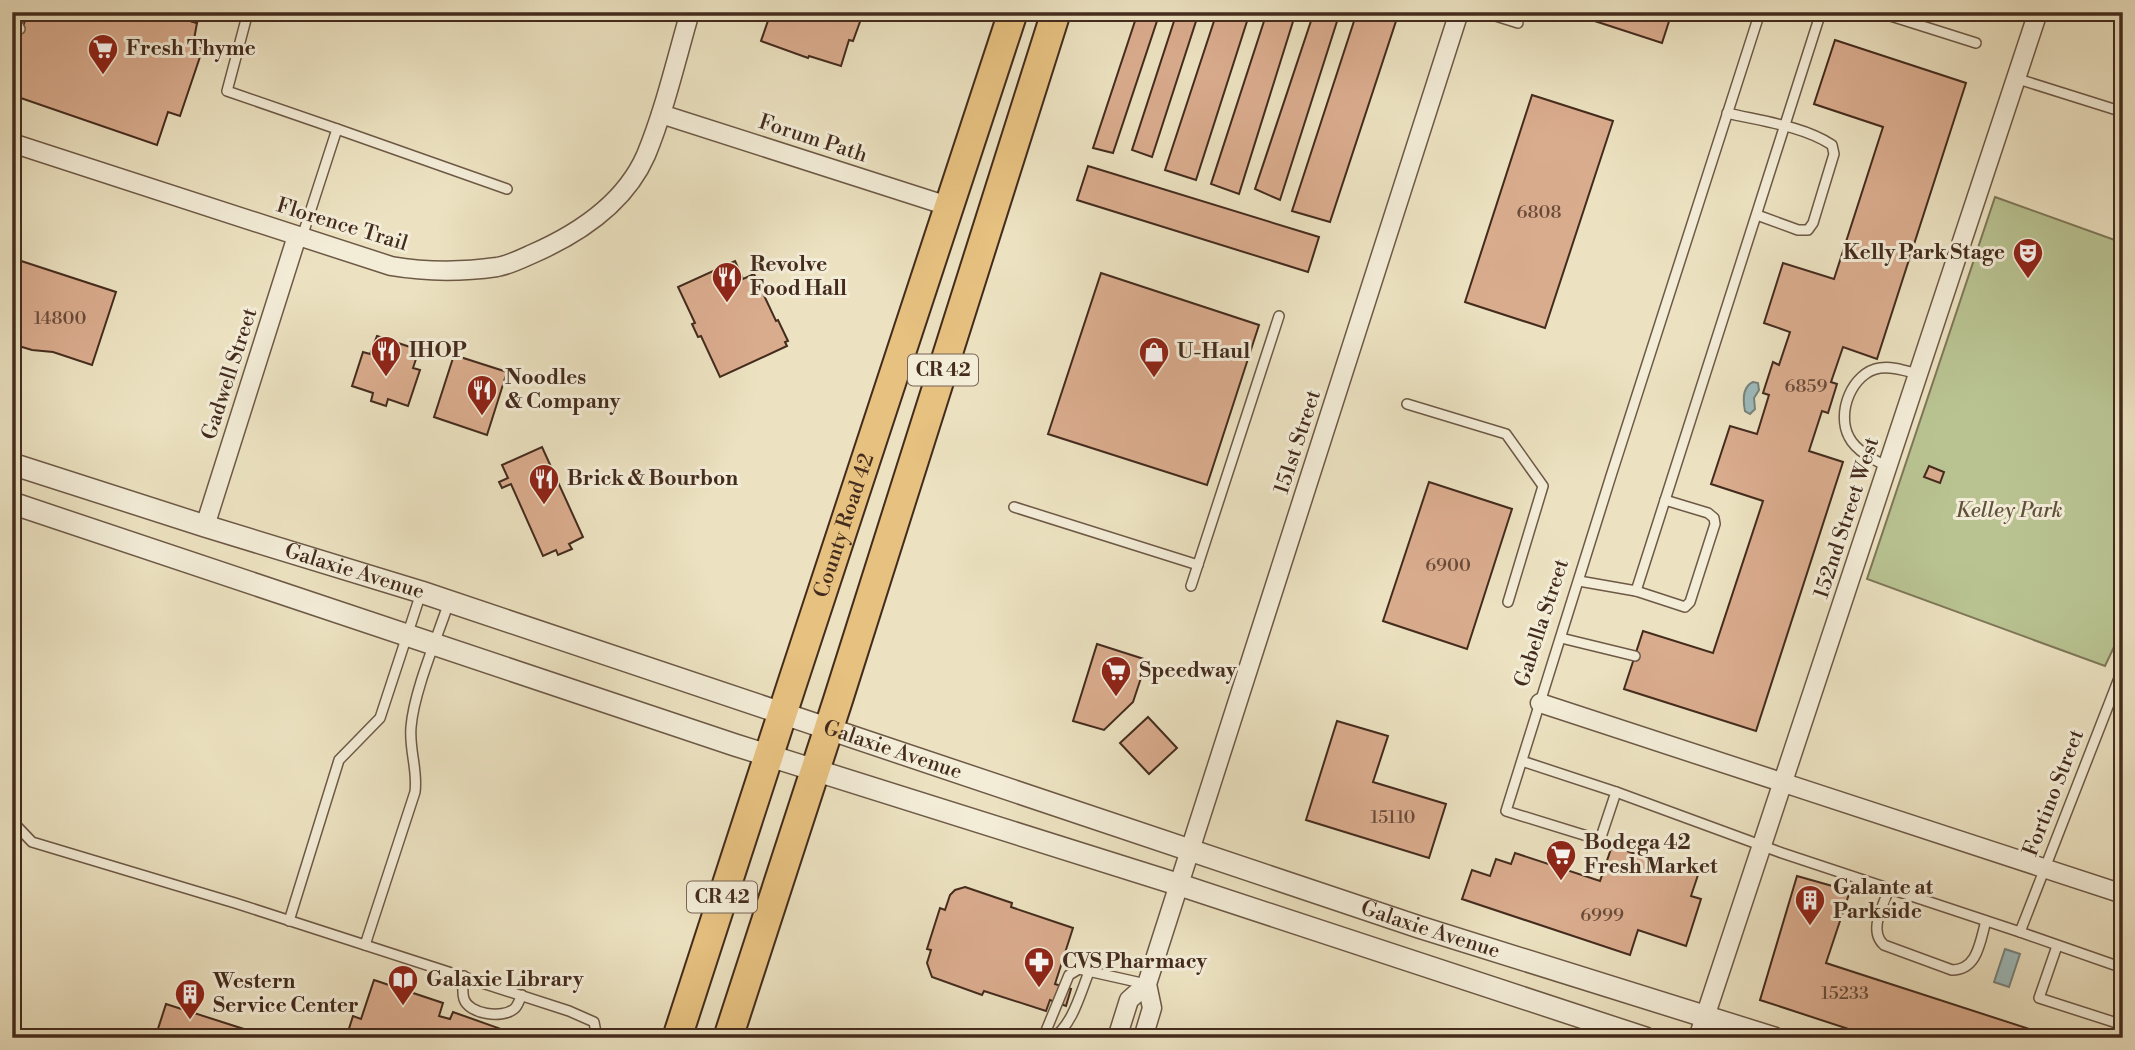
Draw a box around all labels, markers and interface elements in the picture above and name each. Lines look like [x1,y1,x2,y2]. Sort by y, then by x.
supermarket icon: Fresh Thyme [86,32,120,76]
place label: Fresh Thyme [126,36,256,62]
street label: Forum Path [755,109,871,169]
street label: Florence Trail [273,193,411,257]
house number: 6808 [1517,201,1561,224]
theatre icon: Kelly Park Stage [2011,236,2045,280]
place label: Kelly Park Stage [1843,240,2005,266]
place label: Revolve Food Hall [750,252,847,302]
restaurant icon: Revolve Food Hall [710,260,744,304]
street label: Gadwell Street [196,304,264,443]
house number: 14800 [34,307,86,330]
restaurant icon: IHOP [369,334,403,378]
shop icon: U-Haul [1137,335,1171,379]
place label: IHOP [409,338,467,364]
place label: U-Haul [1177,339,1250,365]
road number: CR 42 [908,354,978,386]
place label: Noodles & Company [505,365,621,415]
restaurant icon: Noodles & Company [465,373,499,417]
house number: 6859 [1785,375,1827,398]
street label: 151st Street [1269,386,1327,497]
street label: 152nd Street West [1809,434,1885,602]
street label: County Road 42 [808,450,880,601]
restaurant icon: Brick & Bourbon [527,462,561,506]
place label: Brick & Bourbon [567,466,738,492]
park label: Kelley Park [1955,498,2063,524]
street label: Galaxie Avenue [281,538,427,605]
house number: 6900 [1425,554,1471,577]
street label: Gabella Street [1509,555,1575,690]
supermarket icon: Speedway [1099,654,1133,698]
place label: Speedway [1139,658,1237,684]
street label: Galaxie Avenue [820,715,965,786]
street label: Fortino Street [2018,725,2090,860]
house number: 15110 [1370,806,1416,829]
place label: Bodega 42 Fresh Market [1584,830,1718,880]
supermarket icon: Bodega 42 Fresh Market [1544,838,1578,882]
place label: Galante at Parkside [1833,875,1934,925]
road number: CR 42 [687,882,757,912]
building icon: Galante at Parkside [1793,883,1827,927]
street label: Galaxie Avenue [1357,895,1503,965]
house number: 6999 [1580,904,1624,927]
pharmacy icon: CVS Pharmacy [1022,945,1056,989]
place label: CVS Pharmacy [1062,949,1208,975]
library icon: Galaxie Library [386,963,420,1007]
place label: Galaxie Library [426,967,584,993]
place label: Western Service Center [212,969,359,1019]
building icon: Western Service Center [173,977,207,1021]
house number: 15233 [1821,982,1869,1005]

